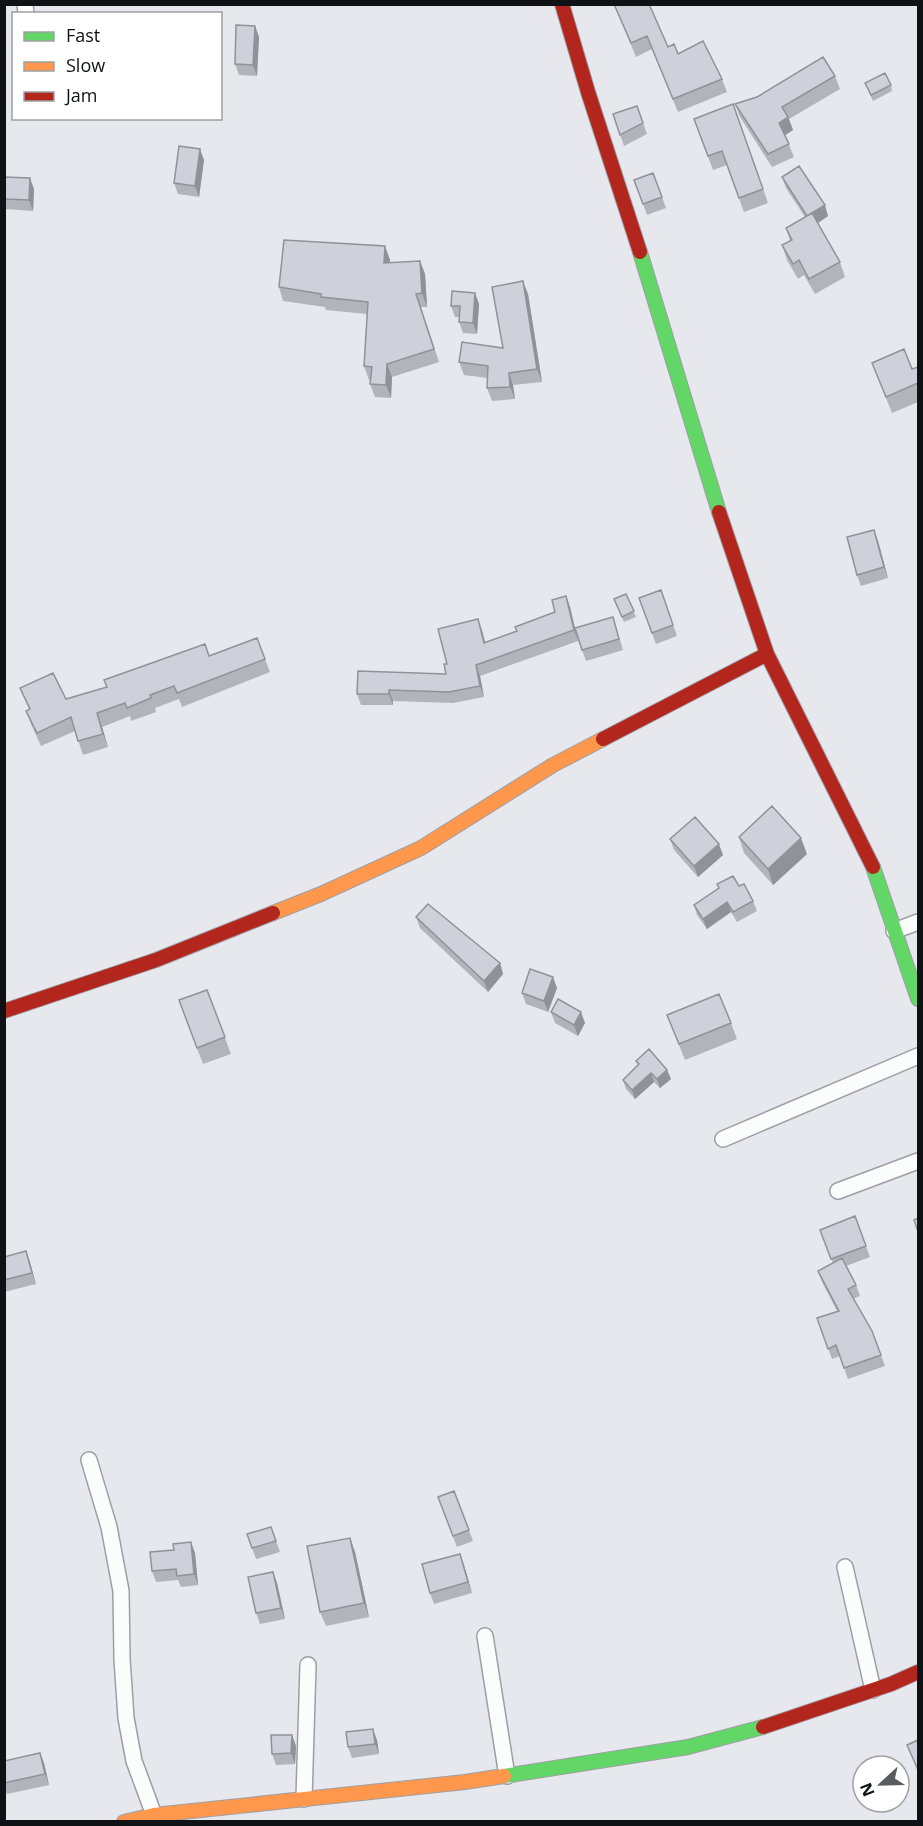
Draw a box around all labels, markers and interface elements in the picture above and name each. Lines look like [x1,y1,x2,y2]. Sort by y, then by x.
legend [12,12,222,120]
text: Fast [66,23,100,47]
text: Slow [66,53,105,77]
text: Jam [64,83,98,107]
north arrow [851,1754,911,1814]
text: N [854,1779,880,1800]

